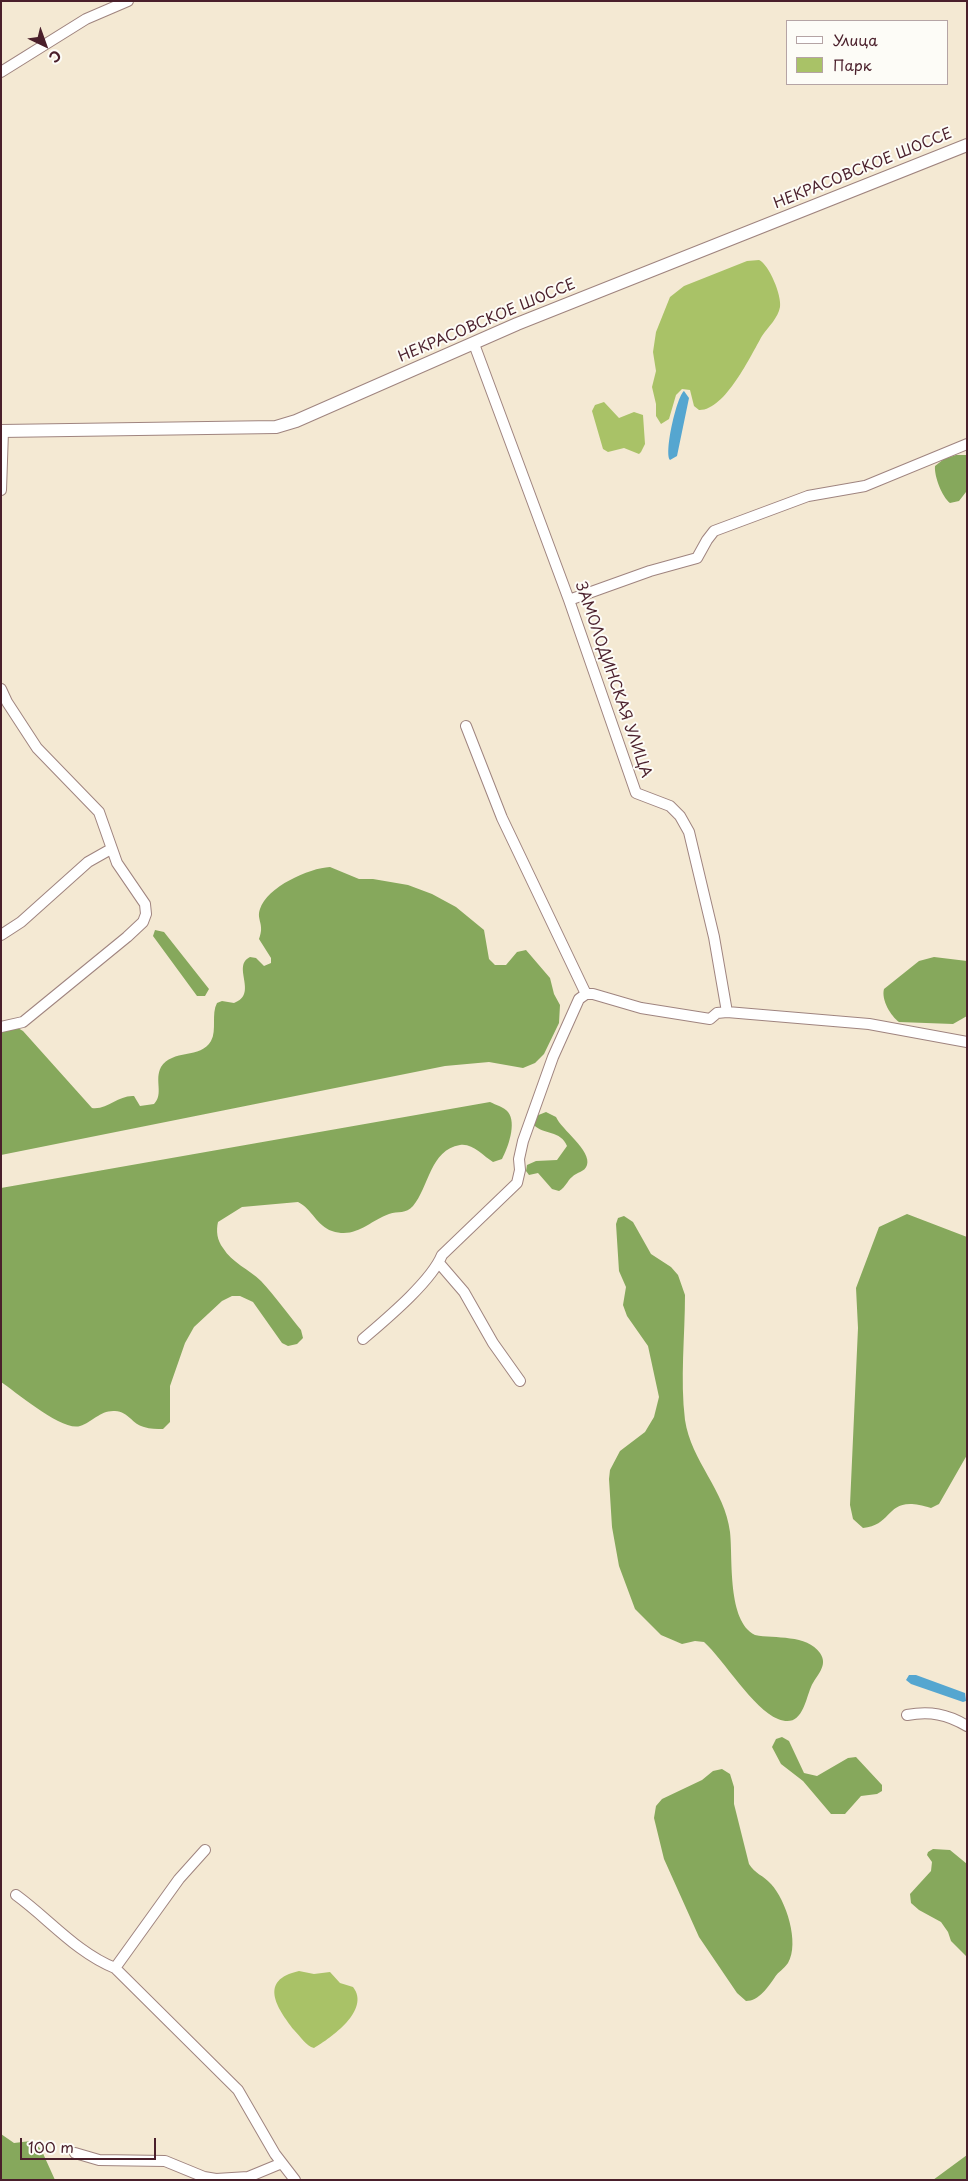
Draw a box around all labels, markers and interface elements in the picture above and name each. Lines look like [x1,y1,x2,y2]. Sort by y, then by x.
north arrow [20,20,70,70]
legend [786,20,948,85]
text: Улица [833,28,878,51]
text: С [44,45,66,68]
text: Парк [833,53,872,76]
street label: НЕКРАСОВСКОЕ ШОССЕ [771,125,955,213]
street label: НЕКРАСОВСКОЕ ШОССЕ [396,275,578,367]
street label: ЗАМОЛОДИНСКАЯ УЛИЦА [571,580,655,780]
scale bar [22,2128,159,2160]
text: 100 m [28,2135,74,2158]

